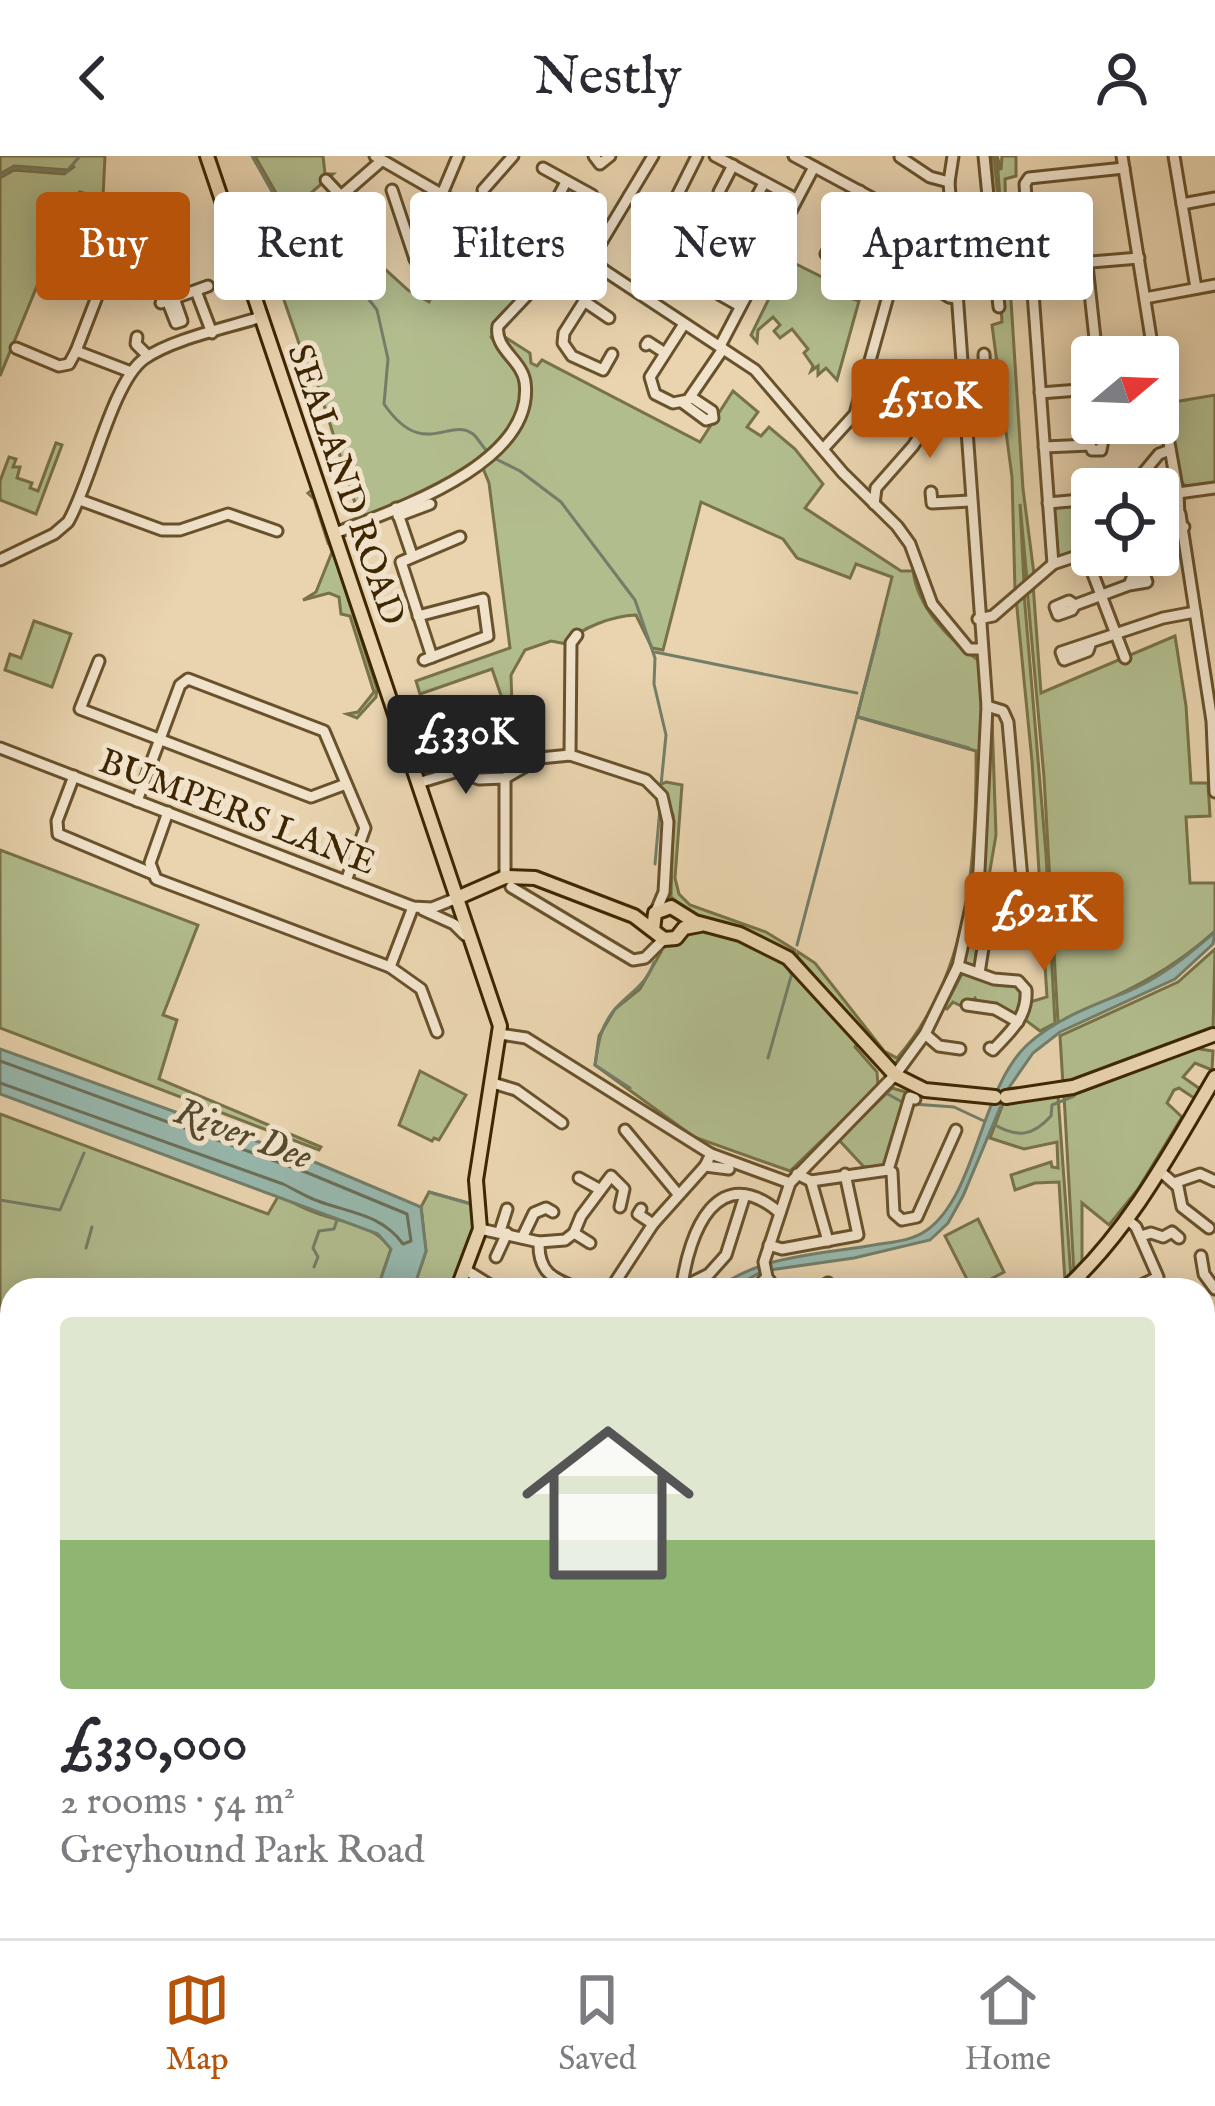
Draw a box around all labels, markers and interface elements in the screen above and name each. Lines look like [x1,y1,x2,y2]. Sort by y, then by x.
text: Nestly [533,44,682,113]
icon: back [60,45,126,111]
icon: person [1089,45,1155,111]
chip: Buy [36,192,190,300]
chip: Rent [214,192,386,300]
chip: Filters [410,192,607,300]
chip: New [631,192,797,300]
chip: Apartment [821,192,1093,300]
north arrow [1071,336,1179,444]
map controls [1071,336,1179,576]
street label: SEALAND ROAD [275,338,415,632]
pin: £510K [846,359,1014,461]
text: £510K [879,373,981,422]
button: locate [1071,468,1179,576]
pin: £330K [382,695,550,797]
text: £330K [414,709,518,758]
street label: BUMPERS LANE [92,739,382,887]
pin: £921K [960,872,1128,974]
text: £921K [991,886,1097,935]
water label: River Dee [167,1088,318,1183]
icon: home [500,1395,716,1611]
text: £330,000 [60,1713,247,1778]
text: 2 rooms · 54 m² [60,1778,295,1827]
text: Greyhound Park Road [60,1827,425,1876]
tab: Map [164,1967,230,2081]
tab: Saved [558,1967,636,2081]
tab: Home [965,1967,1051,2081]

